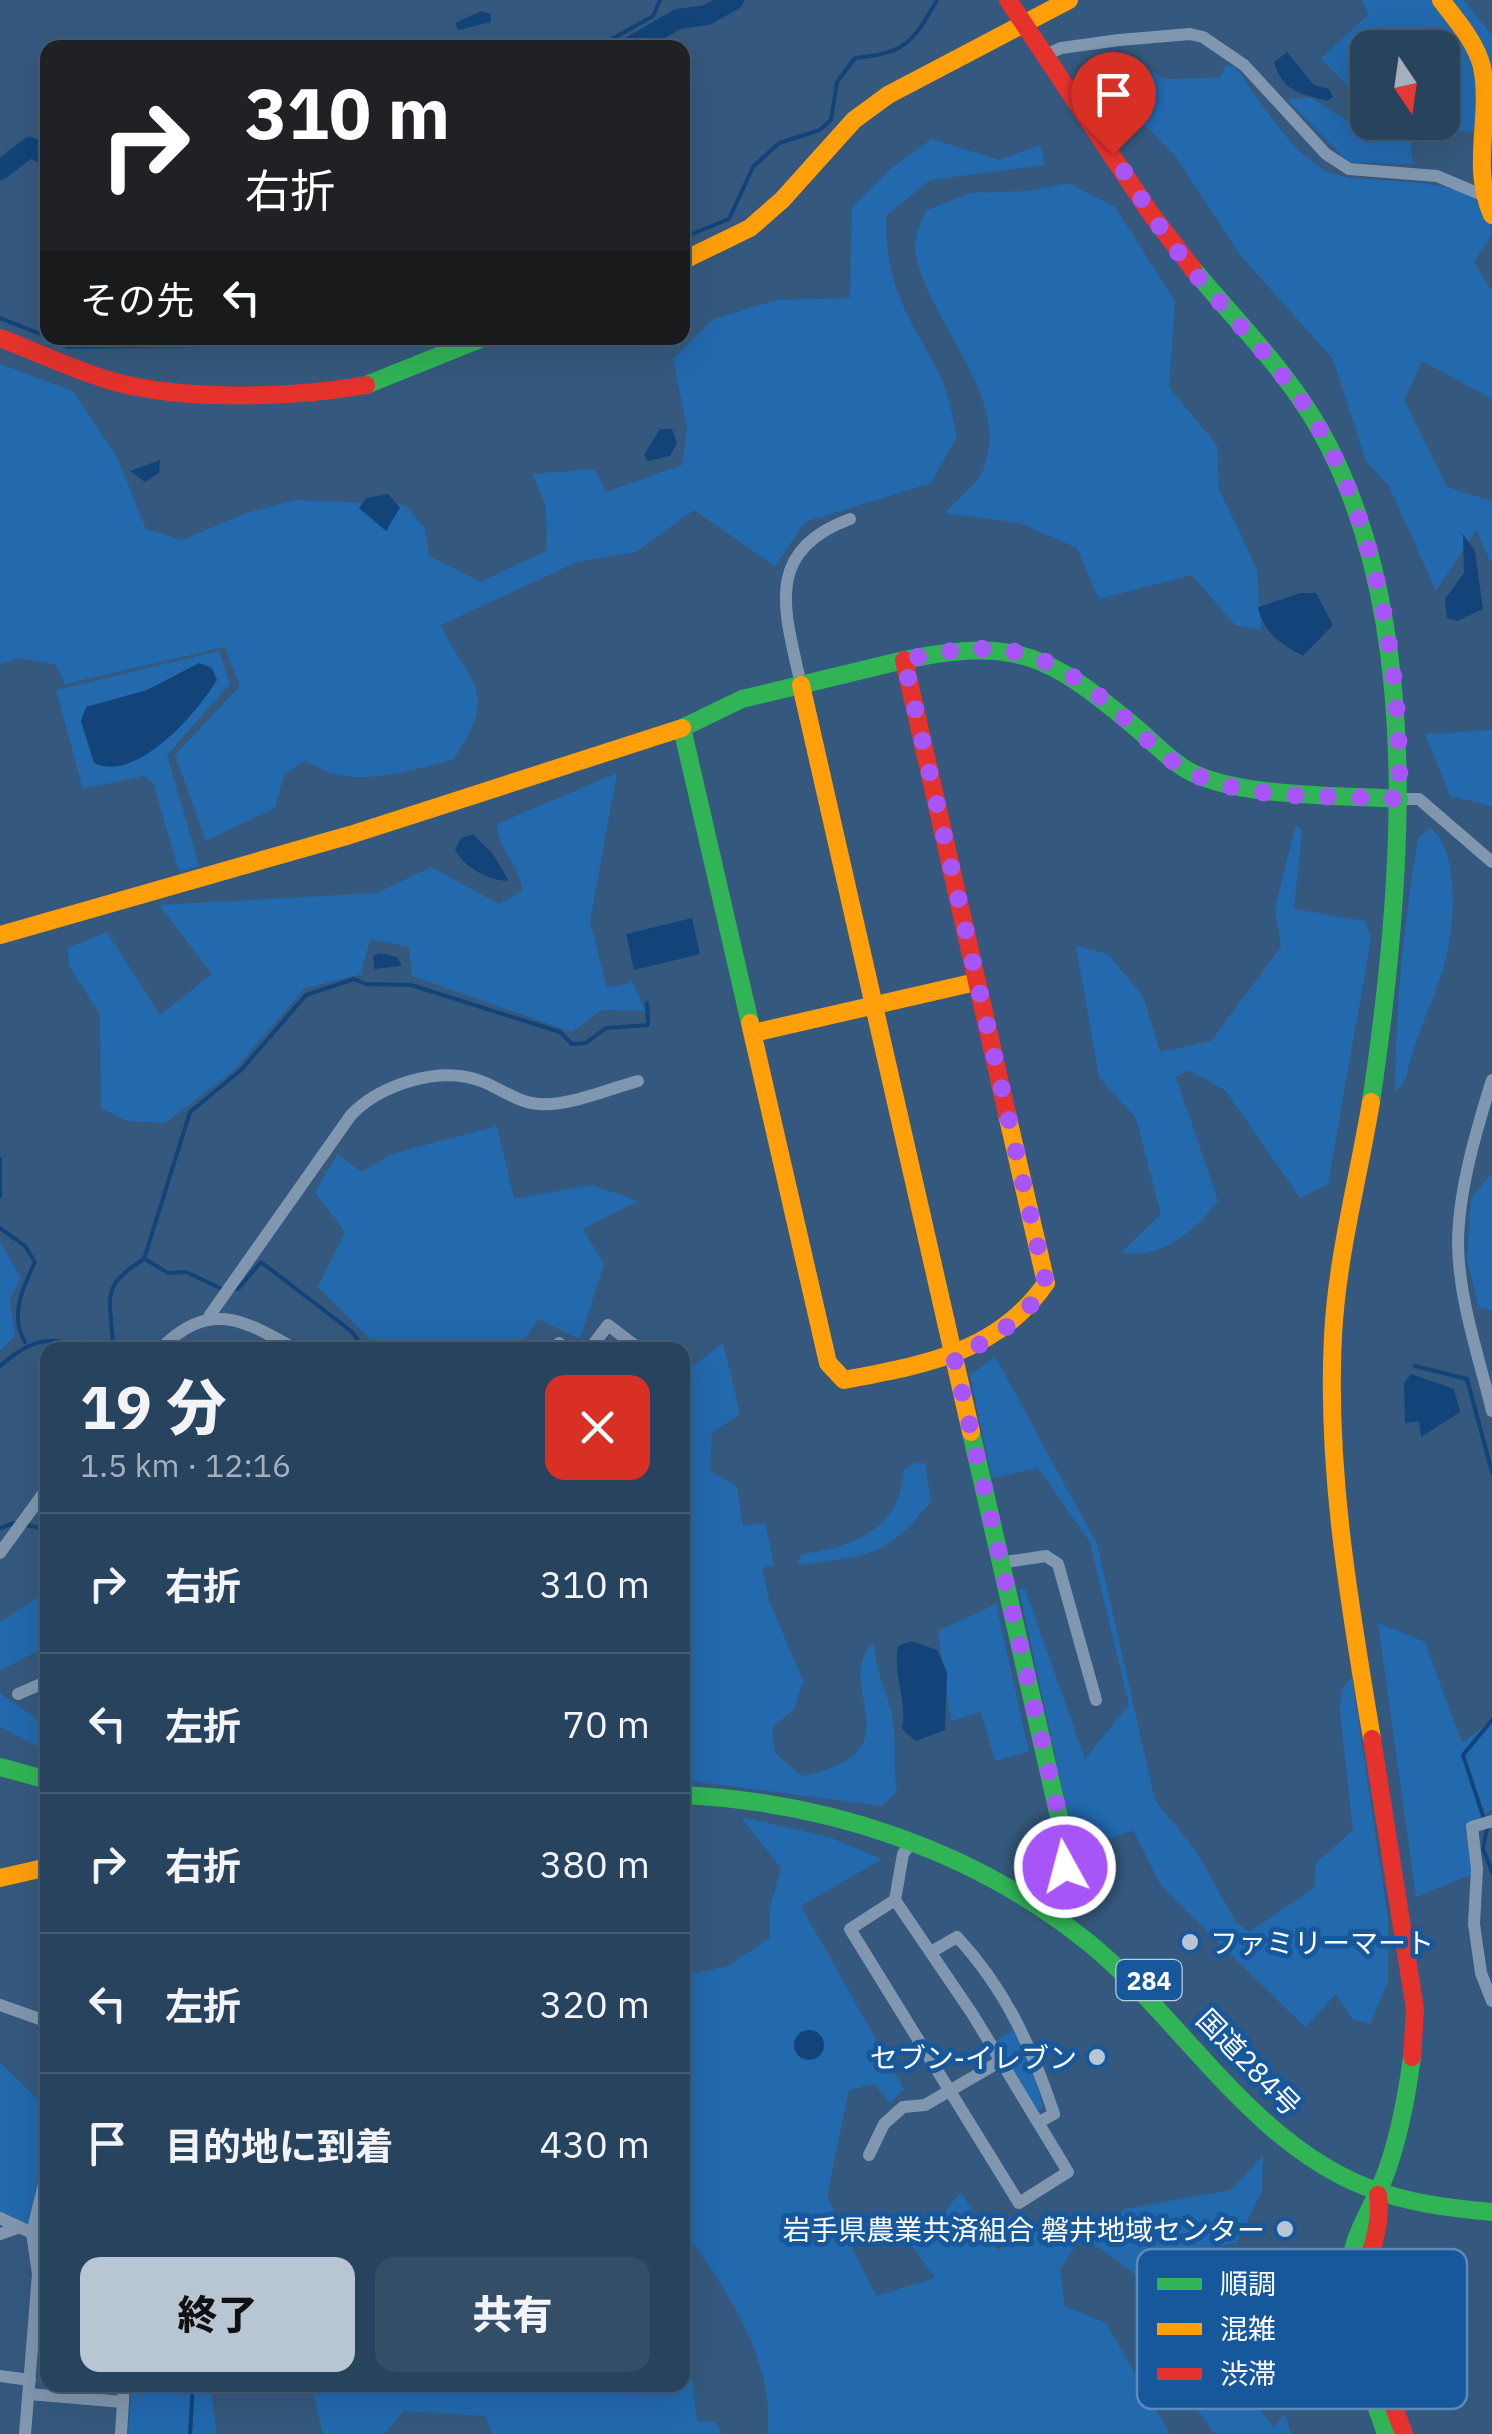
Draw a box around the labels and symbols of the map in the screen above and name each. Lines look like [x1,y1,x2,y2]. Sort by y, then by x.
north arrow [1350,30,1460,140]
pin [1071,52,1156,155]
position arrow [1013,1815,1117,1919]
place label: ファミリーマート [1210,1924,1434,1961]
marker: ファミリーマート [1179,1931,1201,1953]
road number: 284 [1116,1960,1182,2000]
street label: 国道284号 [1189,2001,1309,2123]
place label: セブン-イレブン [870,2039,1077,2076]
marker: セブン-イレブン [1086,2046,1108,2068]
place label: 岩手県農業共済組合 磐井地域センター [782,2211,1265,2248]
marker: 岩手県農業共済組合 磐井地域センター [1274,2218,1296,2240]
legend [1137,2249,1467,2409]
text: 順調 [1220,2265,1276,2302]
text: 混雑 [1220,2310,1276,2347]
text: 渋滞 [1220,2355,1276,2392]

